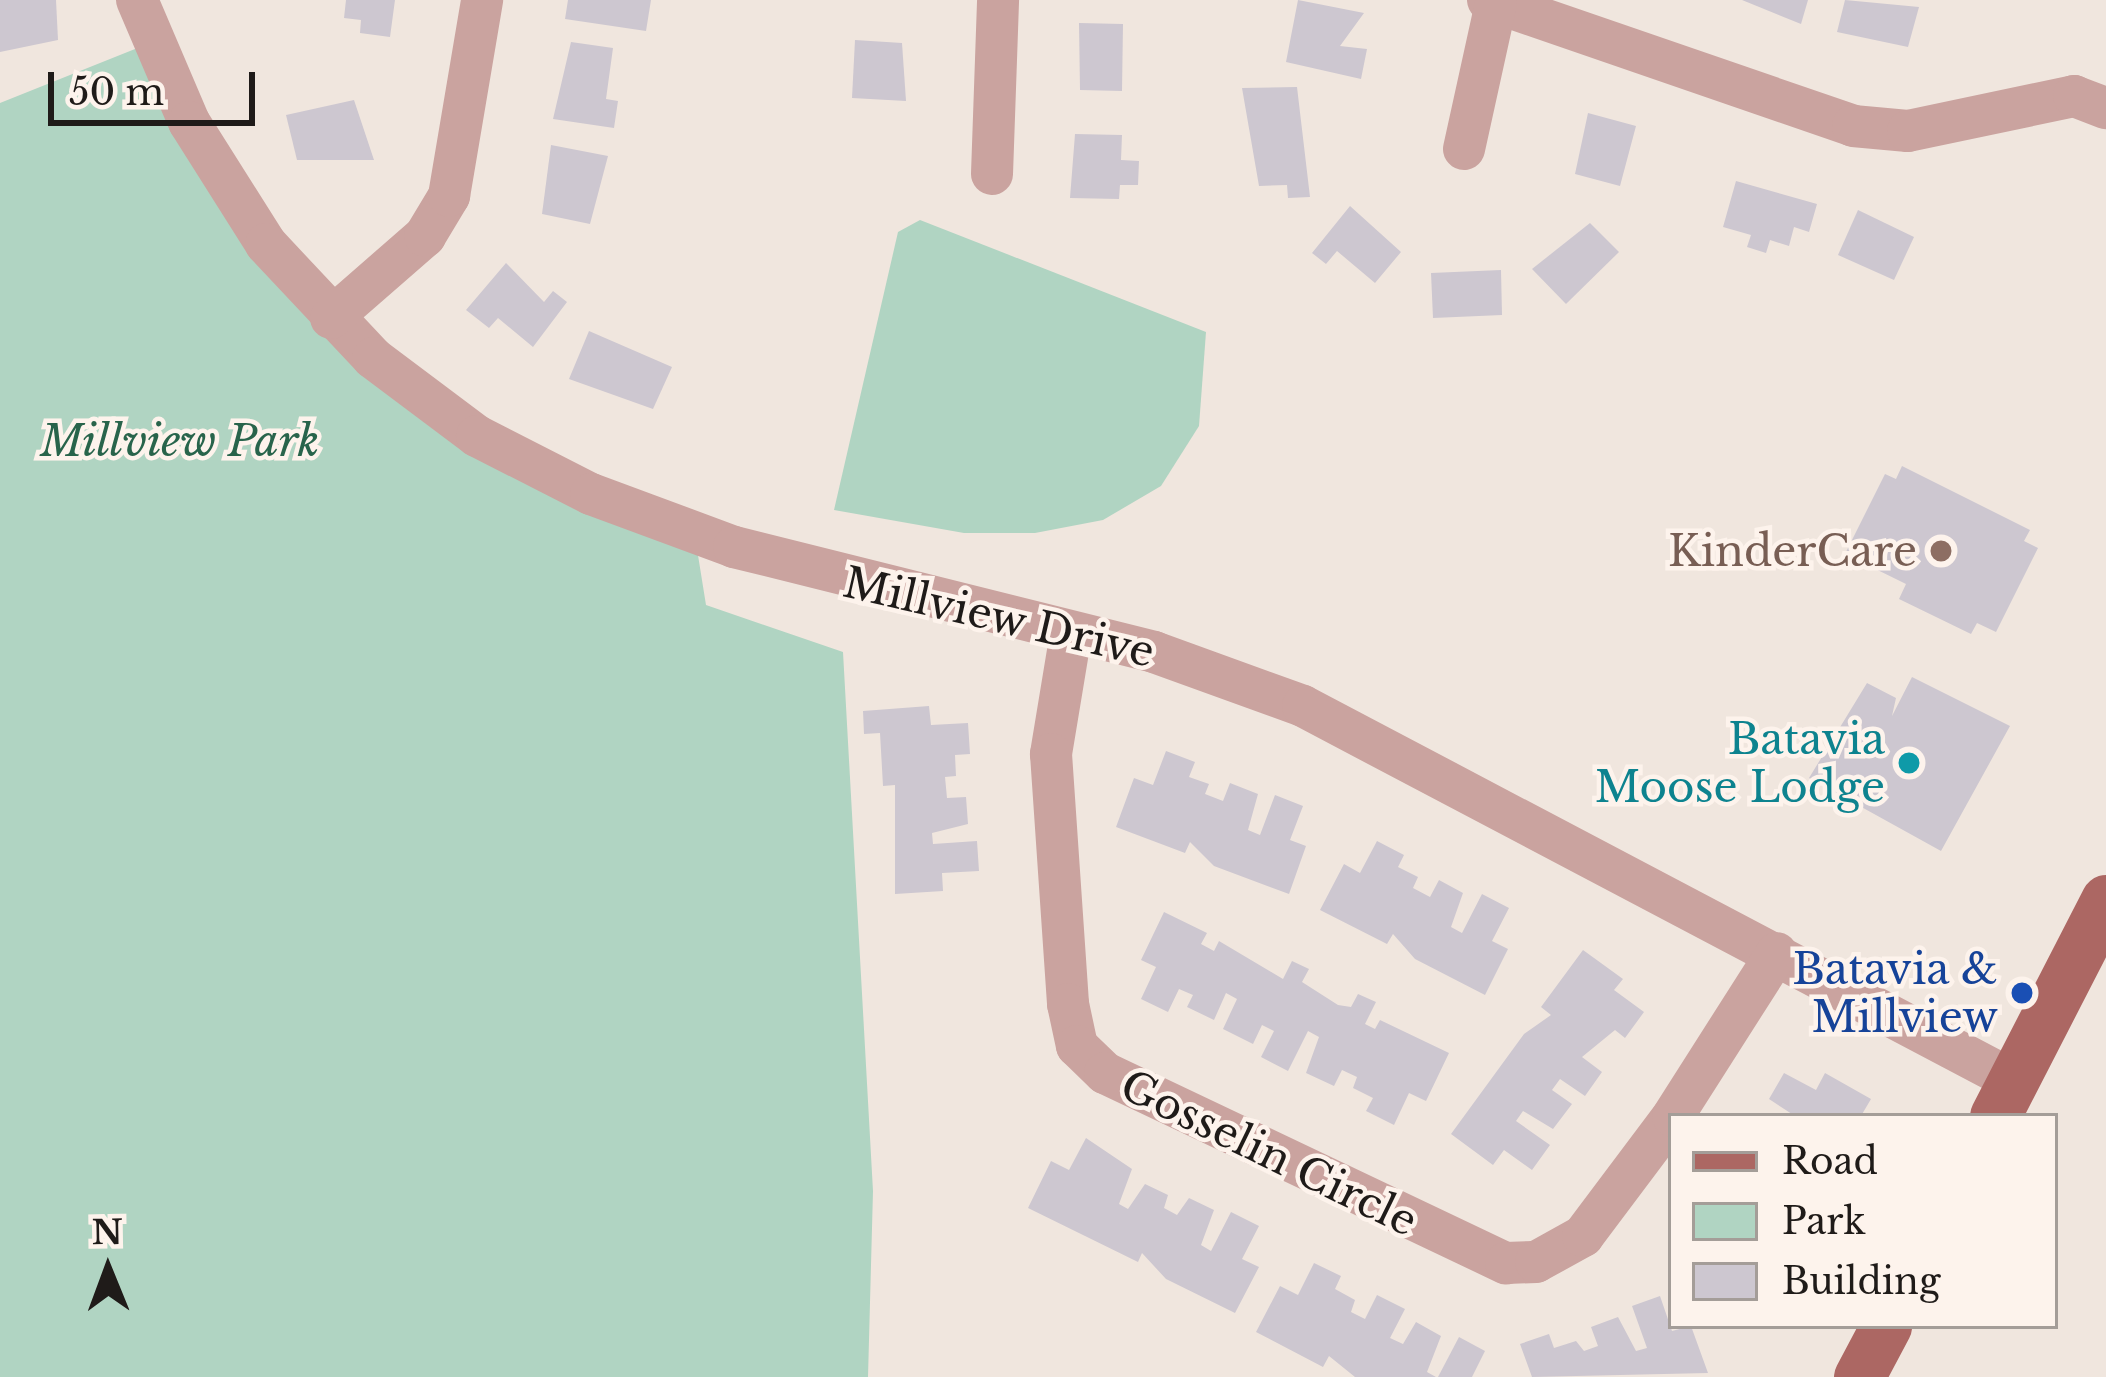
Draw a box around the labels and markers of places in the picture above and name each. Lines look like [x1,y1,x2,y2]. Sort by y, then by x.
place label: KinderCare [1668,526,1917,576]
marker: KinderCare [1928,538,1954,564]
place label: Batavia Moose Lodge [1595,714,1885,813]
marker: Batavia Moose Lodge [1896,750,1922,776]
place label: Batavia & Millview [1792,944,1998,1042]
marker: Batavia & Millview [2009,980,2035,1006]

